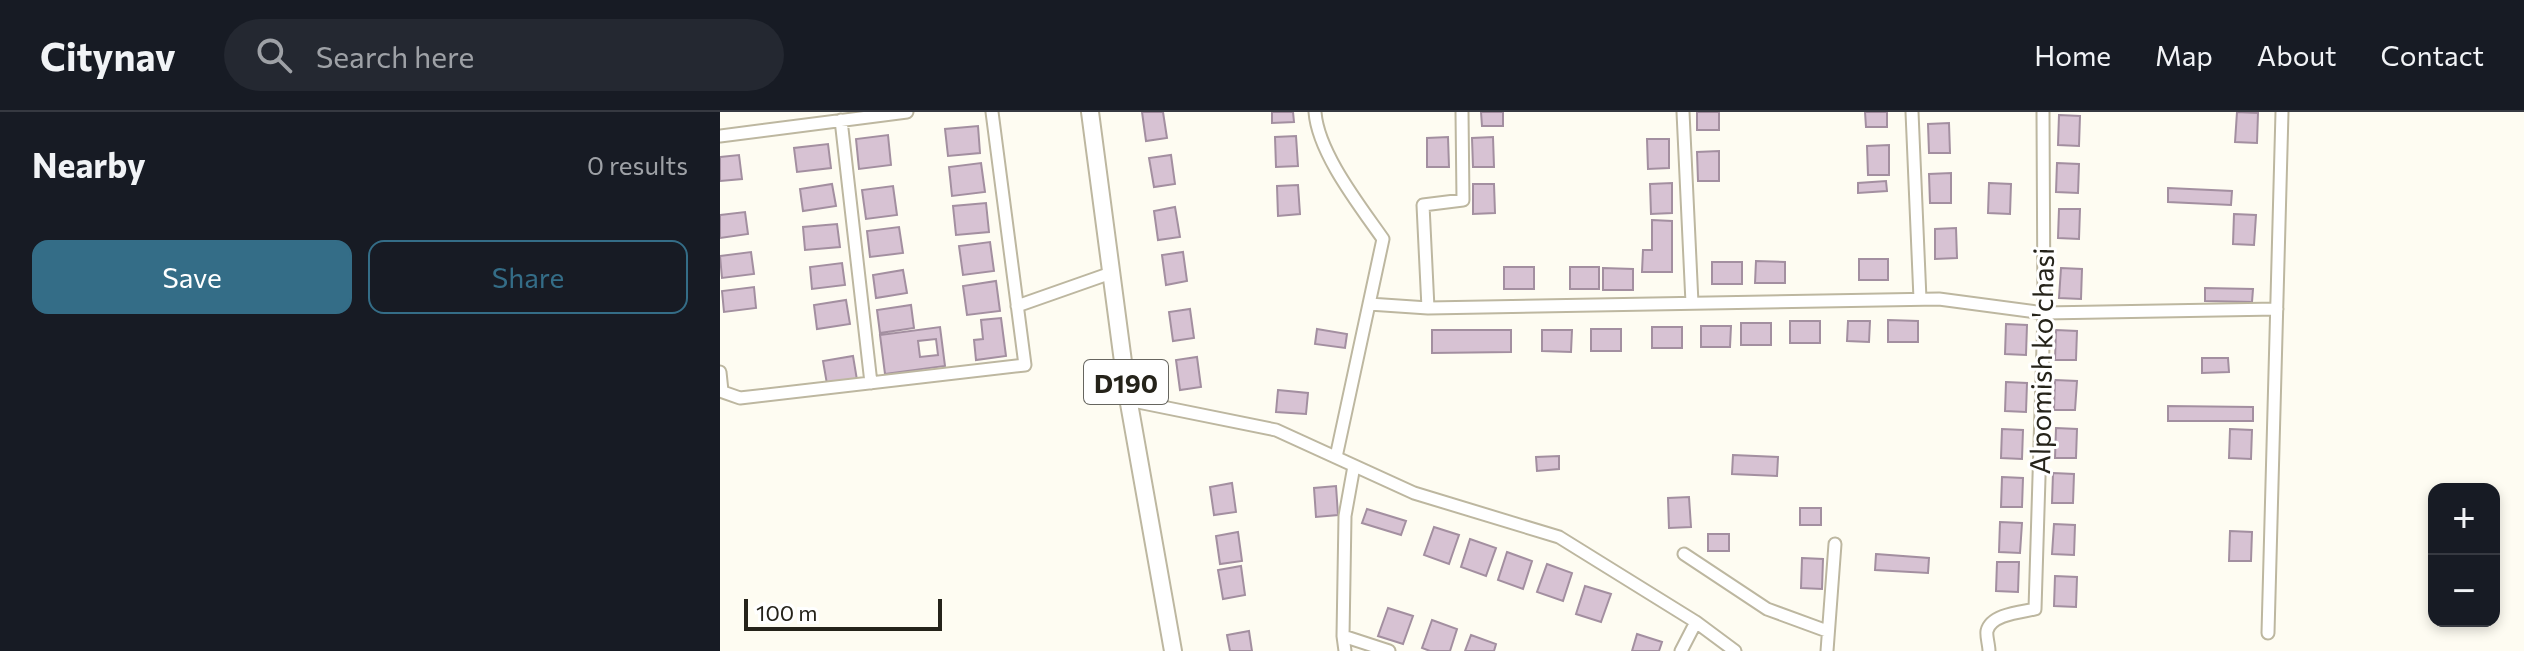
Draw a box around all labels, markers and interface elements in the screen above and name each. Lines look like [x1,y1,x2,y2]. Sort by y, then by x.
search box [224,19,784,91]
text: Citynav [40,32,176,79]
icon: search [252,33,296,77]
text: Search here [316,37,474,74]
text: Home [2034,38,2111,72]
text: Map [2155,38,2213,72]
text: About [2257,38,2337,72]
text: Contact [2381,38,2484,72]
text: Nearby [32,143,146,185]
text: 0 results [587,149,688,180]
button: Save [32,240,352,314]
button: Share [368,240,688,314]
street label: Alpomish ko'chasi [2022,247,2060,475]
road number: D190 [1084,360,1168,404]
map controls [2428,483,2500,627]
button: + [2428,483,2500,555]
button: − [2428,555,2500,627]
scale bar [744,595,942,631]
text: 100 m [756,599,818,626]

